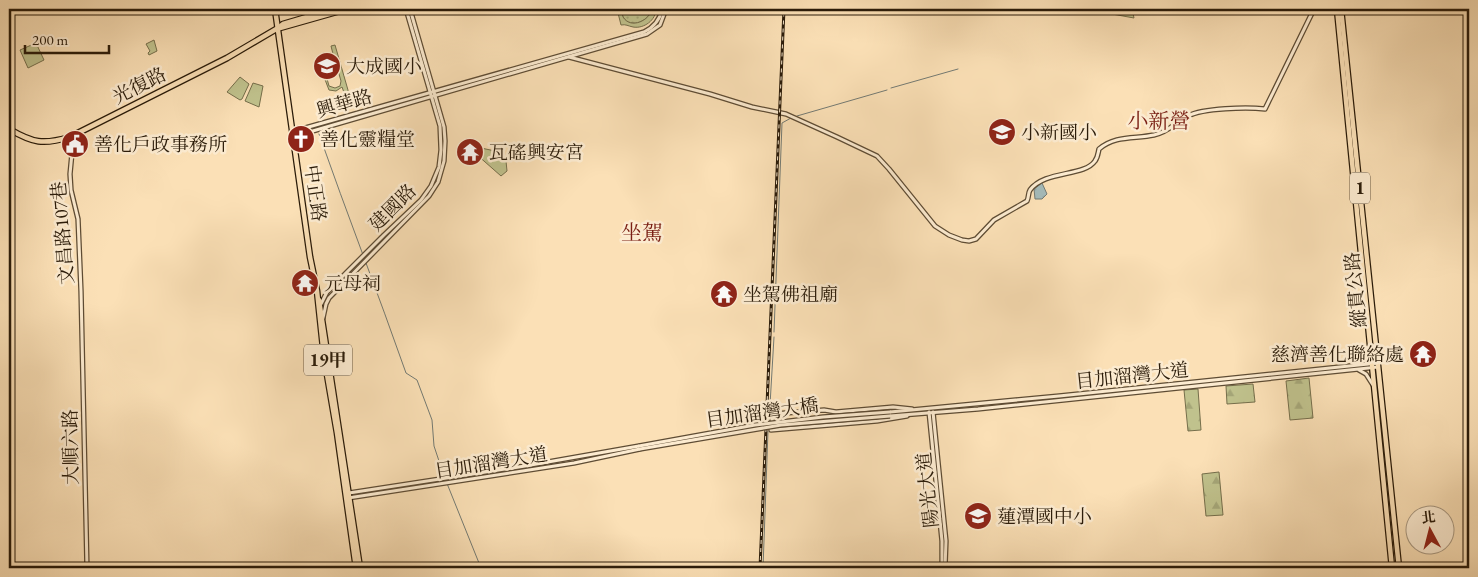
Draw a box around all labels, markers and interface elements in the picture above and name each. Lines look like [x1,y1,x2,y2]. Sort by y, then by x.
scale bar [25,22,109,54]
text: 200 m [32,30,69,49]
school or university icon: 大成國小 [312,51,342,81]
place label: 大成國小 [346,54,422,79]
street label: 光復路 [108,61,170,110]
street label: 興華路 [313,84,375,123]
district label: 小新營 [1128,107,1191,134]
school or university icon: 小新國小 [987,117,1017,147]
place label: 小新國小 [1021,120,1097,145]
church icon: 善化靈糧堂 [286,124,316,154]
place label: 善化靈糧堂 [320,127,415,152]
public building icon: 善化戶政事務所 [60,129,90,159]
place label: 善化戶政事務所 [94,132,227,157]
temple icon: 瓦磘興安宮 [455,137,485,167]
place label: 瓦磘興安宮 [489,140,584,165]
street label: 中正路 [299,163,332,223]
road number: 1 [1350,172,1370,204]
street label: 建國路 [363,178,421,236]
street label: 文昌路107巷 [46,180,79,286]
district label: 坐駕 [621,219,663,246]
street label: 縱貫公路 [1339,251,1372,329]
temple icon: 元母祠 [290,268,320,298]
place label: 元母祠 [324,271,381,296]
temple icon: 坐駕佛祖廟 [709,279,739,309]
place label: 坐駕佛祖廟 [743,282,838,307]
temple icon: 慈濟善化聯絡處 [1408,339,1438,369]
place label: 慈濟善化聯絡處 [1271,342,1404,367]
road number: 19甲 [304,344,352,376]
street label: 目加溜灣大道 [1074,357,1190,394]
street label: 目加溜灣大橋 [704,392,820,433]
street label: 大順六路 [57,409,84,485]
street label: 目加溜灣大道 [433,441,549,484]
street label: 陽光大道 [911,451,944,529]
school or university icon: 蓮潭國中小 [963,501,993,531]
place label: 蓮潭國中小 [997,504,1092,529]
north arrow [1406,504,1456,554]
text: 北 [1420,507,1436,527]

